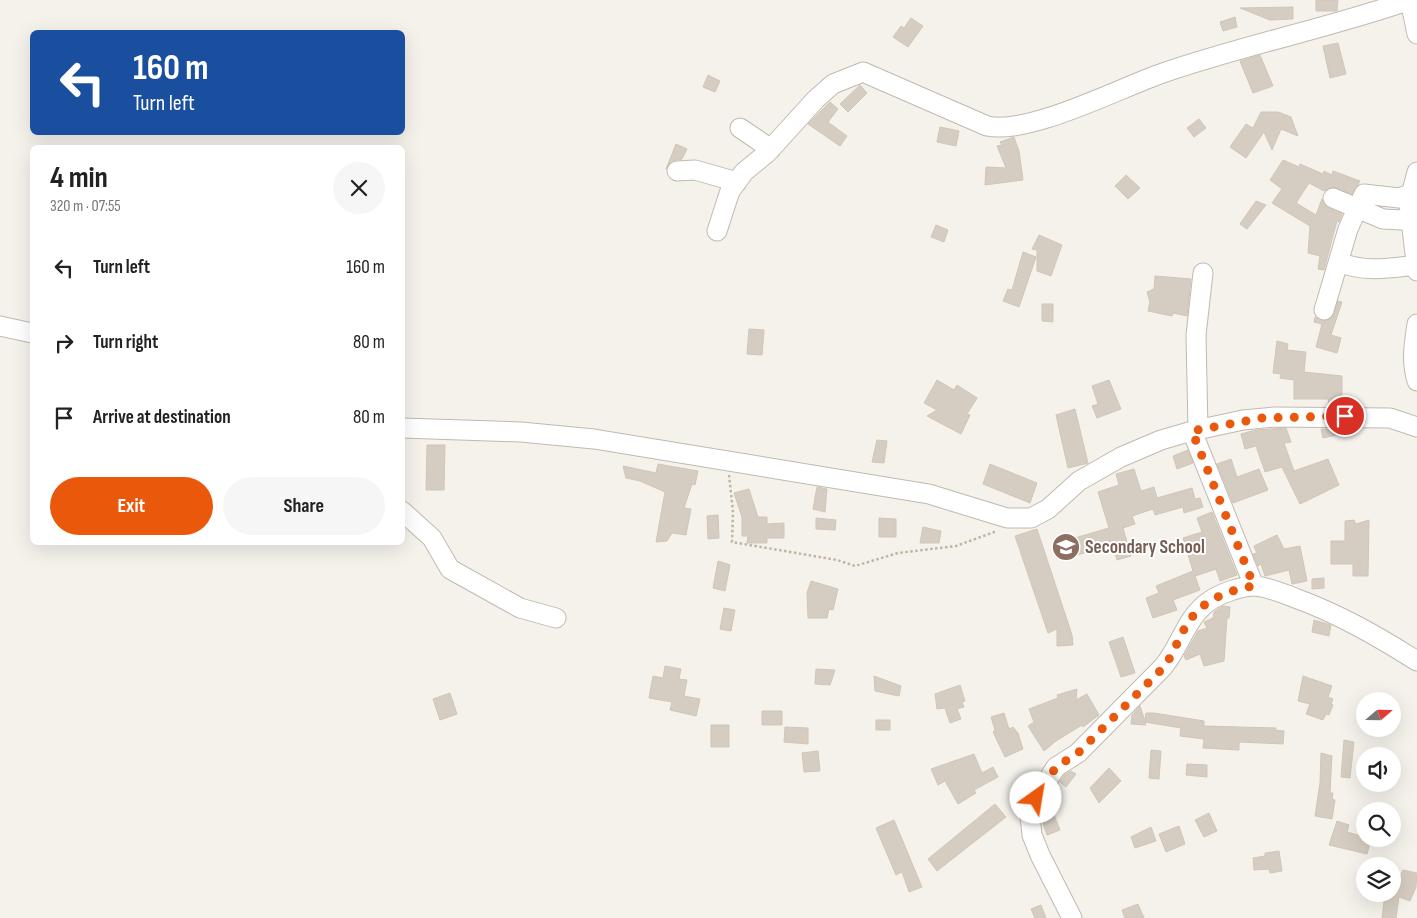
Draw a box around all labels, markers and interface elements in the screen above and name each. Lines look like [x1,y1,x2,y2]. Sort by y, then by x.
text: 160 m [133,47,209,90]
icon: left [50,50,115,115]
text: Turn left [133,90,195,117]
text: 4 min [50,160,108,196]
button: close [333,162,385,214]
text: 320 m · 07:55 [50,197,121,216]
icon: left [50,254,78,282]
text: Turn left [93,256,150,279]
text: 160 m [346,256,385,279]
icon: right [50,329,78,357]
text: Turn right [93,331,158,354]
text: 80 m [353,331,385,354]
pin [1324,395,1366,437]
icon: arrive [1331,402,1359,430]
icon: arrive [50,404,78,432]
text: Arrive at destination [93,406,231,429]
text: 80 m [353,406,385,429]
button: Exit [50,477,213,535]
button: Share [223,477,385,535]
school or university icon: Secondary School [1051,532,1081,562]
place label: Secondary School [1085,536,1205,559]
north arrow [1356,692,1401,738]
map controls [1356,692,1401,902]
button: sound [1356,747,1401,792]
position arrow [1009,771,1061,823]
button: search [1356,802,1401,847]
button: layers [1356,857,1401,902]

